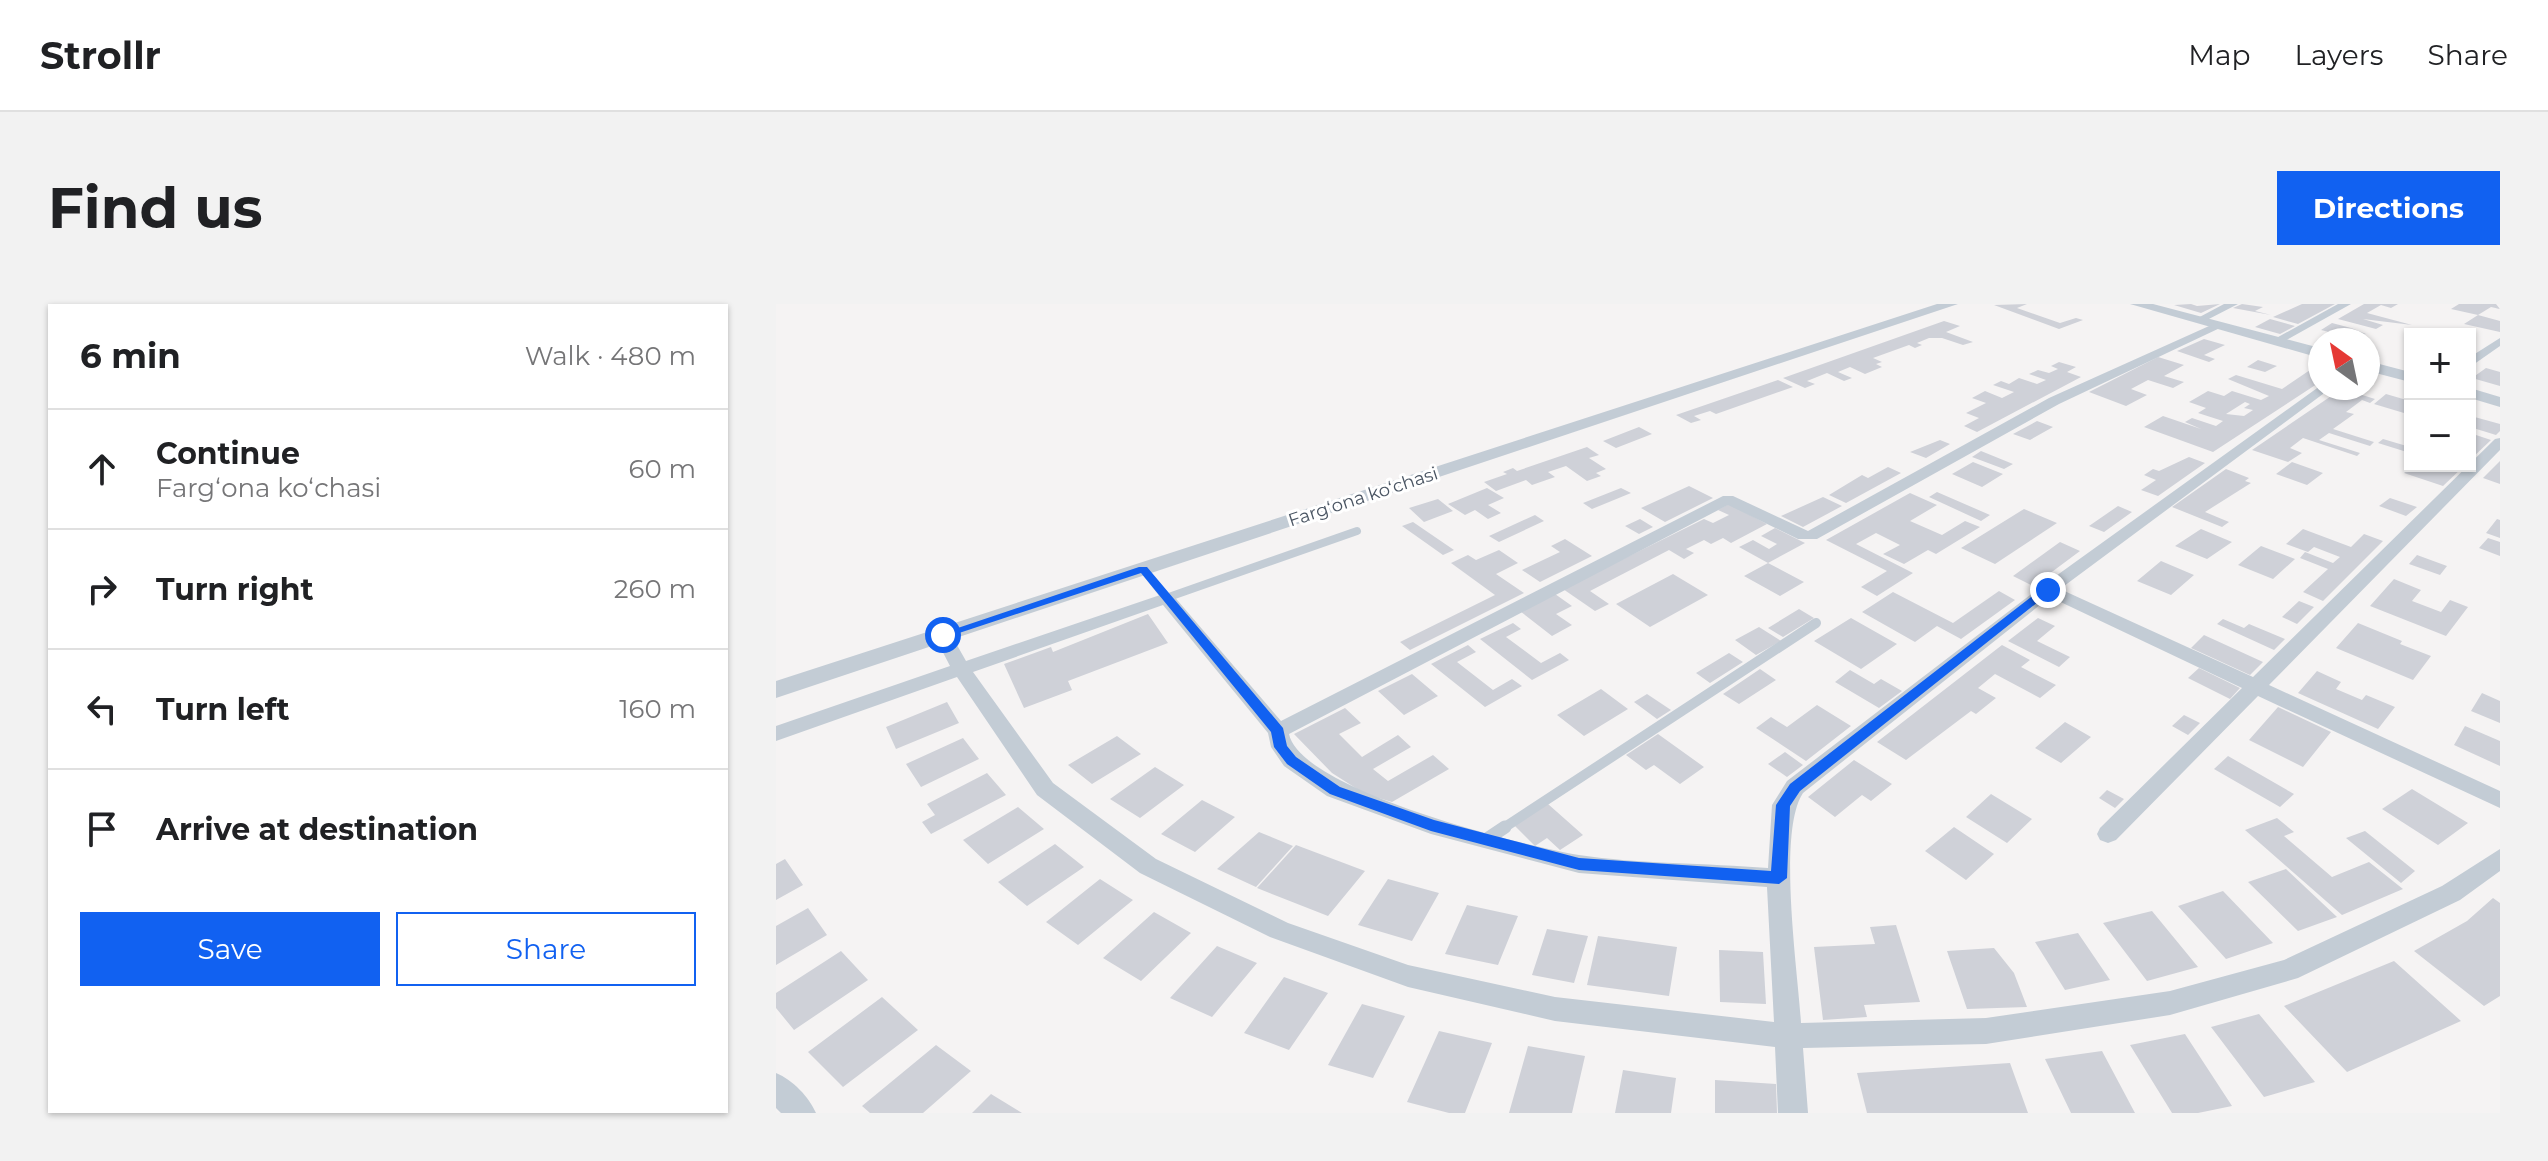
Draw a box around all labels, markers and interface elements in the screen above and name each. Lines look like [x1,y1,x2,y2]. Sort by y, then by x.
text: Strollr [40,32,161,79]
text: Map [2188,38,2251,72]
text: Layers [2295,38,2384,72]
text: Share [2428,38,2508,72]
button: Directions [2277,171,2500,245]
text: Find us [48,174,262,242]
north arrow [2308,328,2380,400]
map controls [2404,328,2476,472]
button: + [2404,328,2476,400]
text: 6 min [80,335,181,377]
text: Walk · 480 m [525,340,696,372]
button: − [2404,400,2476,472]
text: Continue [156,435,300,472]
icon: ahead [80,447,124,491]
text: 60 m [629,453,696,485]
street label: Fargʻona koʻchasi [1285,462,1441,532]
text: Fargʻona koʻchasi [156,472,381,504]
icon: right [80,567,124,611]
text: Turn right [156,571,313,608]
route end [2030,572,2066,608]
text: 260 m [614,573,696,605]
route start [925,617,961,653]
icon: left [80,687,124,731]
text: Turn left [156,691,289,728]
text: 160 m [619,693,696,725]
icon: arrive [80,807,124,851]
text: Arrive at destination [156,811,478,848]
button: Save [80,912,380,986]
button: Share [396,912,696,986]

